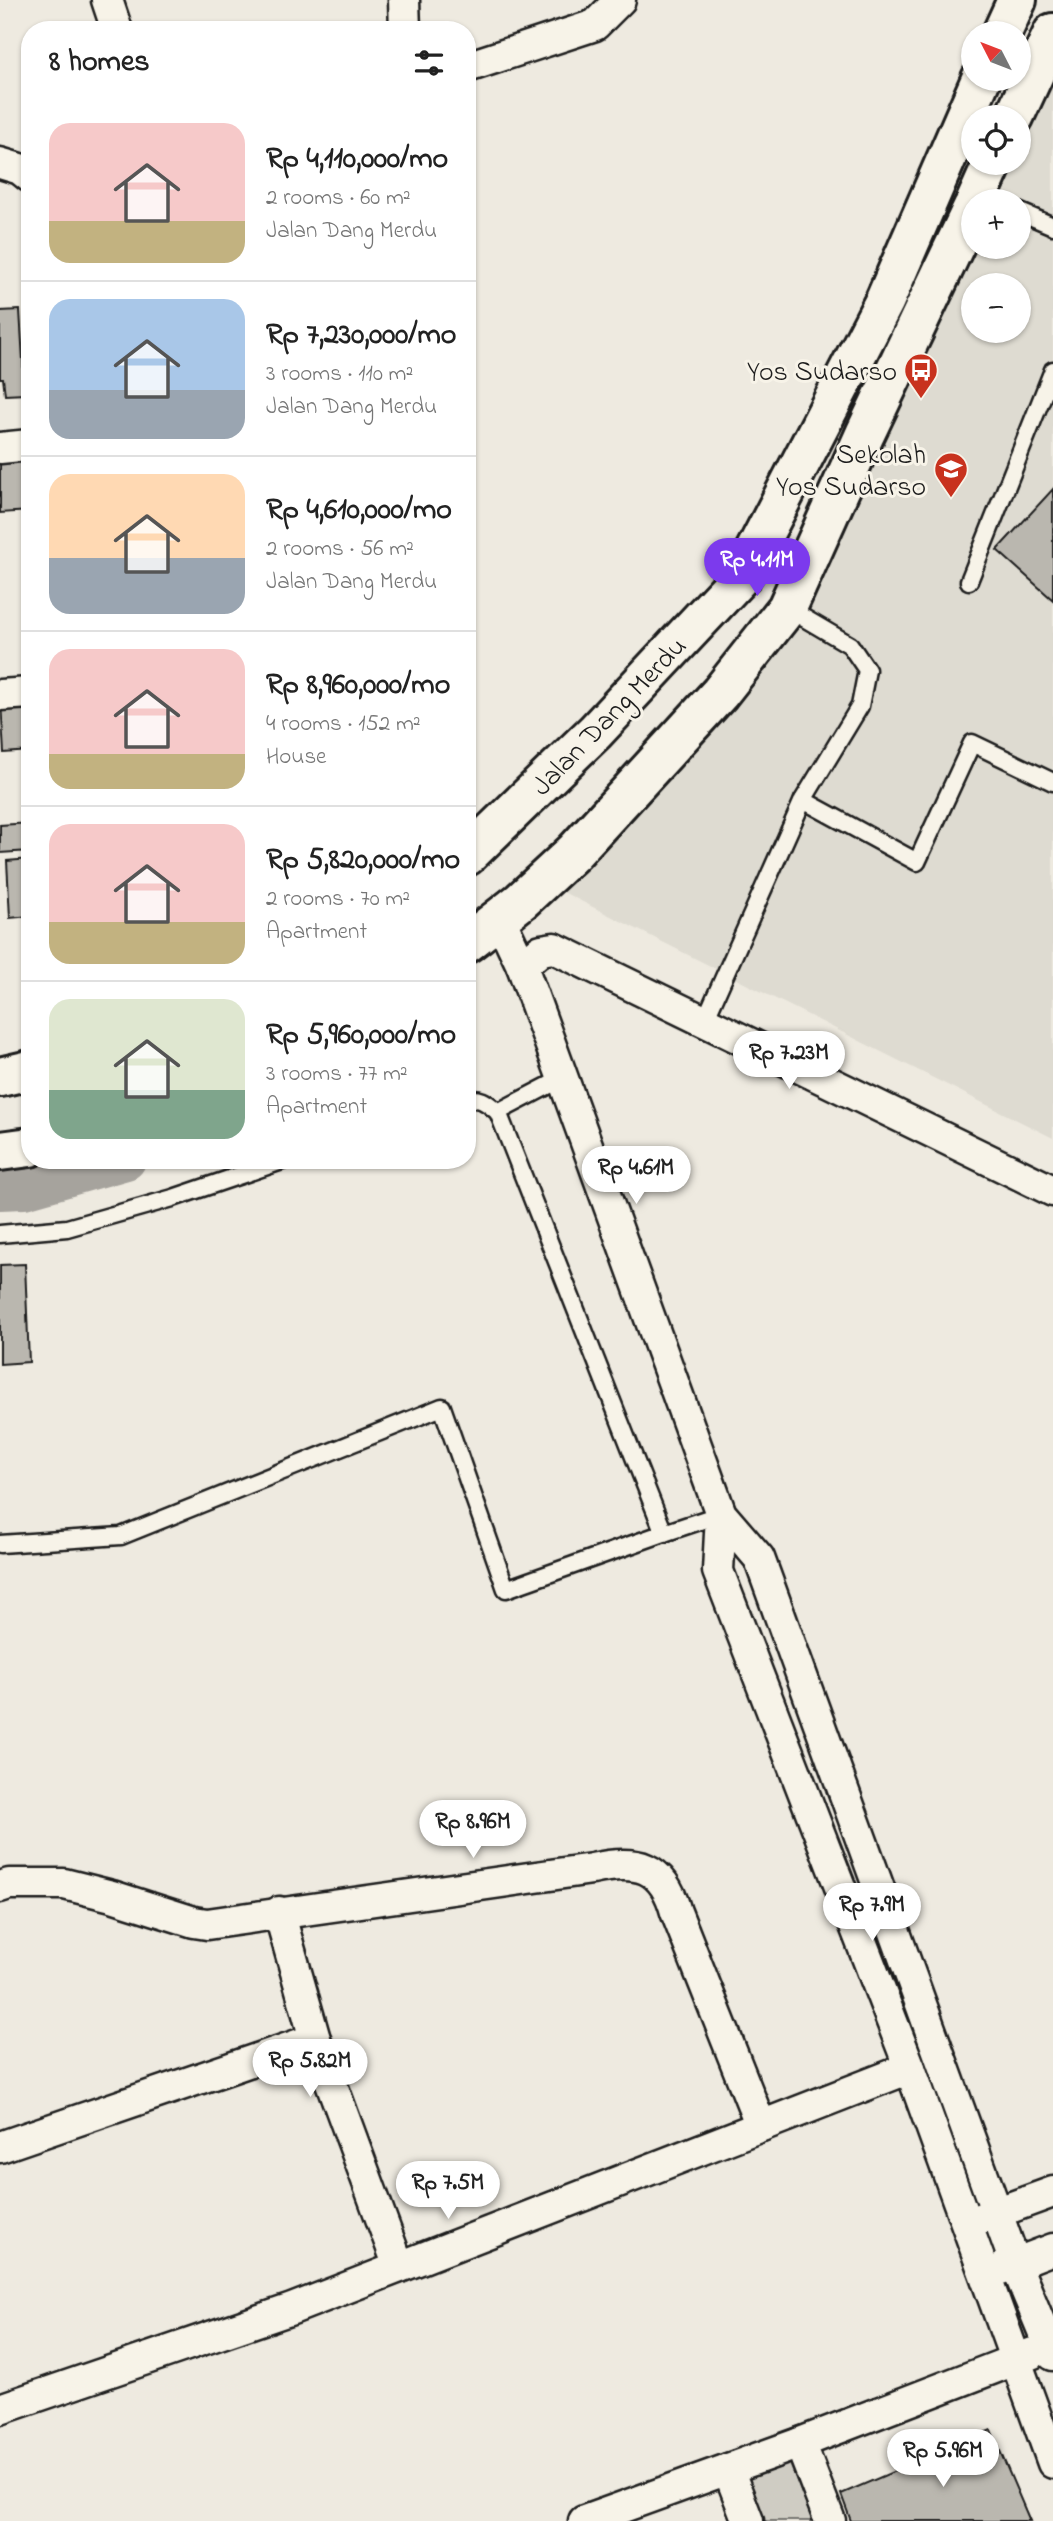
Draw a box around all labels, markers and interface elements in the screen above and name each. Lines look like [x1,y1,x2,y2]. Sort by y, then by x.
north arrow [961,21,1031,91]
map controls [961,21,1031,343]
text: 8 homes [49,41,150,85]
icon: filters [410,44,448,82]
button: locate [961,105,1031,175]
text: Rp 4,110,000/mo [266,138,448,182]
icon: home [105,151,189,235]
text: 2 rooms · 60 m² [266,182,411,215]
button: + [961,189,1031,259]
text: Jalan Dang Merdu [266,215,437,248]
button: − [961,273,1031,343]
text: Rp 7,230,000/mo [266,314,456,358]
icon: home [105,327,189,411]
bus stop icon: Yos Sudarso [902,351,940,400]
place label: Yos Sudarso [747,353,897,394]
text: 3 rooms · 110 m² [266,358,413,391]
text: Jalan Dang Merdu [266,391,437,424]
place label: Sekolah Yos Sudarso [776,436,926,509]
school or university icon: Sekolah Yos Sudarso [932,450,970,499]
text: Rp 4,610,000/mo [266,489,452,533]
icon: home [105,502,189,586]
text: 2 rooms · 56 m² [266,533,414,566]
pin: Rp 4.11M [685,538,829,598]
text: Rp 4.11M [720,544,794,577]
text: Jalan Dang Merdu [266,566,437,599]
street label: Jalan Dang Merdu [523,628,698,807]
text: Rp 8,960,000/mo [266,664,450,708]
icon: home [105,677,189,761]
text: 4 rooms · 152 m² [266,708,421,741]
text: House [266,741,326,774]
text: Rp 5,820,000/mo [266,839,460,883]
icon: home [105,852,189,936]
text: 2 rooms · 70 m² [266,883,410,916]
text: Apartment [266,916,367,949]
text: Rp 5,960,000/mo [266,1014,456,1058]
icon: home [105,1027,189,1111]
pin: Rp 7.23M [717,1032,861,1091]
text: Rp 7.23M [749,1037,829,1070]
text: 3 rooms · 77 m² [266,1058,408,1091]
text: Apartment [266,1091,367,1124]
pin: Rp 4.61M [564,1146,708,1206]
text: Rp 4.61M [598,1152,674,1185]
pin: Rp 8.96M [401,1800,545,1860]
text: Rp 8.96M [435,1806,511,1839]
pin: Rp 7.9M [807,1884,937,1943]
text: Rp 7.9M [839,1889,905,1922]
pin: Rp 5.82M [238,2039,382,2099]
text: Rp 5.82M [269,2045,351,2078]
pin: Rp 7.5M [383,2162,513,2221]
text: Rp 7.5M [412,2167,484,2200]
pin: Rp 5.96M [871,2430,1015,2489]
text: Rp 5.96M [903,2435,983,2468]

